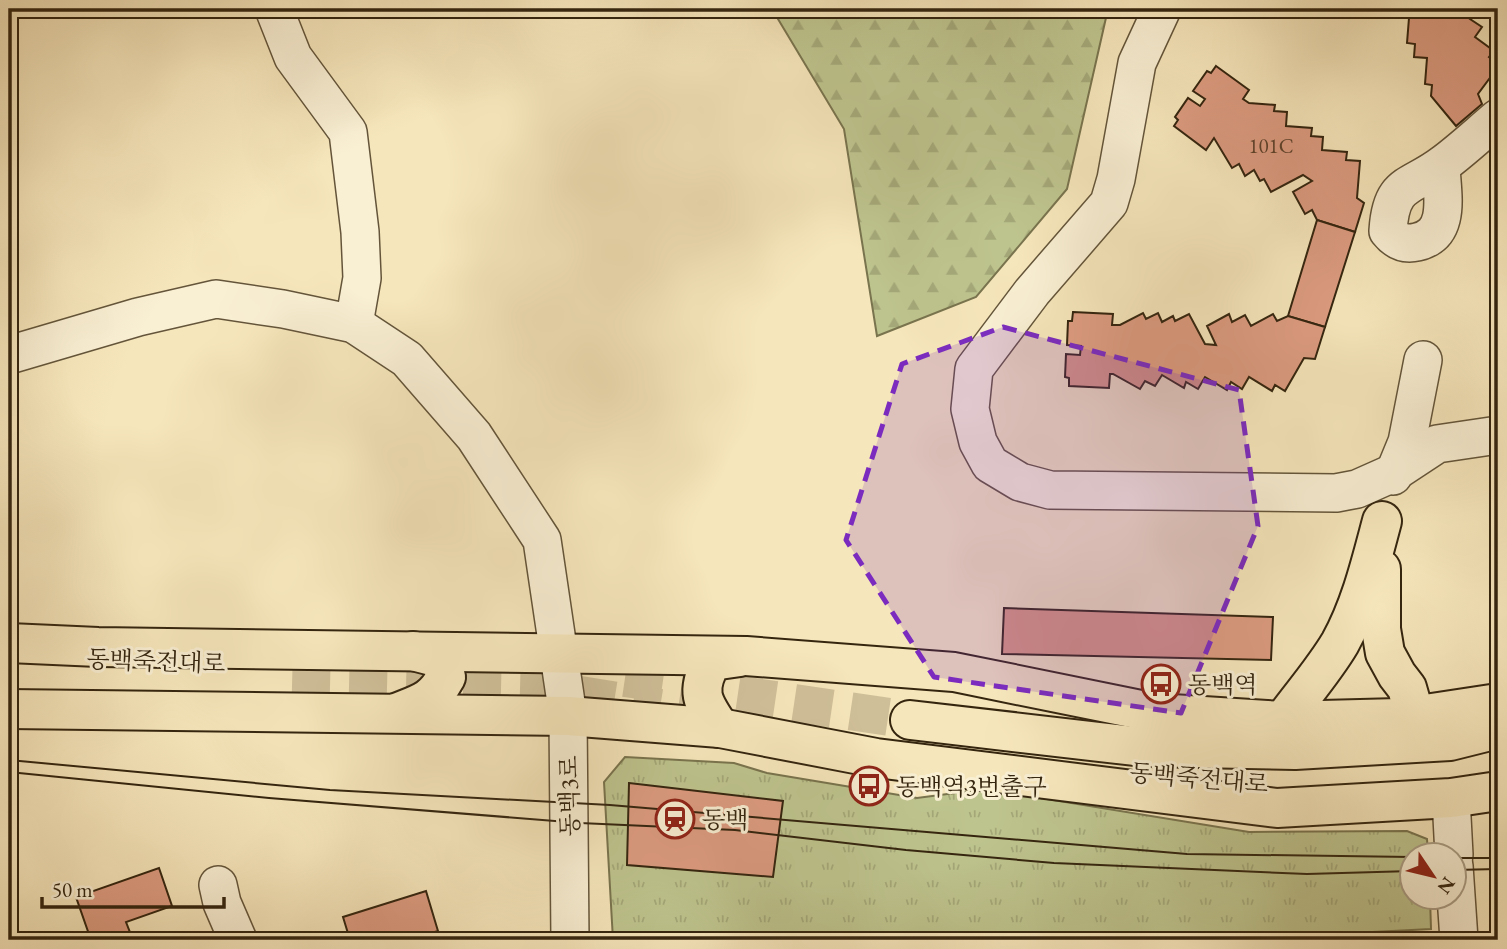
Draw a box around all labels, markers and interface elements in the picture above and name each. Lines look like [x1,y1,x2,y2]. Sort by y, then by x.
house number: 101C [1248,132,1294,159]
street label: 동백죽전대로 [86,643,226,679]
bus stop icon: 동백역 [1140,663,1182,705]
place label: 동백역 [1188,669,1258,700]
street label: 동백3로 [553,755,585,837]
street label: 동백죽전대로 [1128,756,1270,800]
bus stop icon: 동백역3번출구 [848,765,890,807]
place label: 동백역3번출구 [896,771,1047,802]
station icon: 동백 [654,798,696,840]
place label: 동백 [702,804,748,835]
north arrow [1398,841,1468,911]
scale bar [42,865,224,909]
text: N [1432,872,1461,899]
text: 50 m [52,876,93,903]

